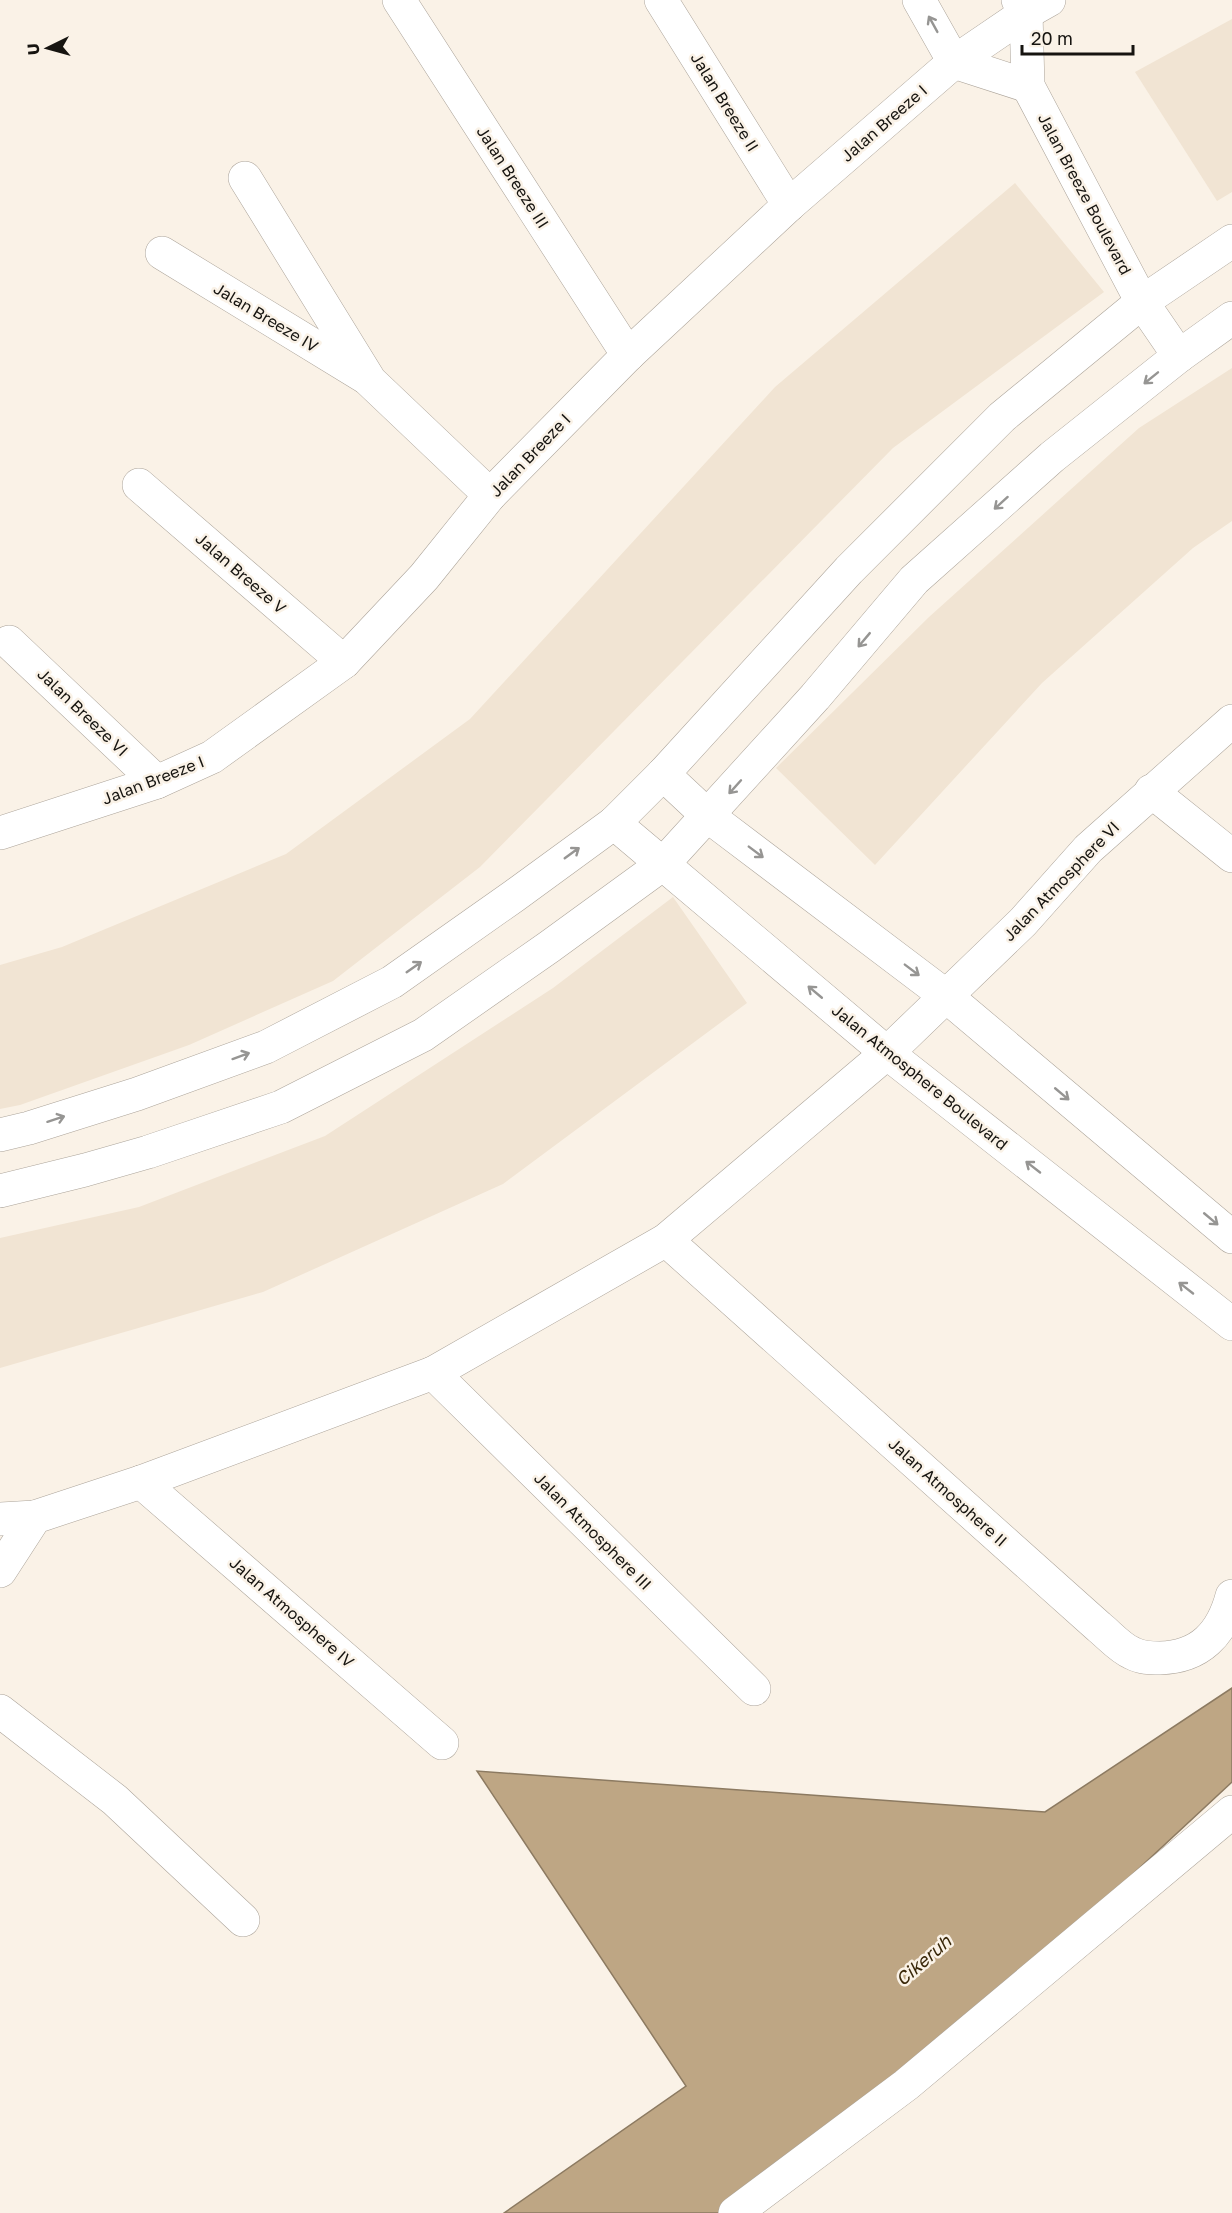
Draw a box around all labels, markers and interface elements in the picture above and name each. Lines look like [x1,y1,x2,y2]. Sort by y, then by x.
one-way arrow [926,16,938,33]
north arrow [18,18,78,78]
scale bar [1022,18,1133,56]
text: 20 m [1031,27,1073,49]
text: U [23,43,44,56]
street label: Jalan Breeze II [687,49,763,155]
street label: Jalan Breeze I [837,80,931,166]
street label: Jalan Breeze Boulevard [1034,110,1136,278]
street label: Jalan Breeze III [473,122,553,232]
street label: Jalan Breeze IV [210,278,322,356]
one-way arrow [1144,372,1160,385]
street label: Jalan Breeze I [485,409,575,501]
one-way arrow [994,496,1009,510]
street label: Jalan Breeze V [192,528,291,618]
one-way arrow [857,632,870,648]
street label: Jalan Breeze VI [33,664,133,760]
street label: Jalan Breeze I [99,751,207,809]
one-way arrow [728,779,742,794]
street label: Jalan Atmosphere VI [999,817,1123,945]
one-way arrow [748,846,764,859]
one-way arrow [564,847,580,860]
one-way arrow [405,961,421,973]
one-way arrow [903,963,919,976]
one-way arrow [808,985,823,999]
street label: Jalan Atmosphere Boulevard [828,1000,1012,1154]
one-way arrow [231,1050,250,1061]
one-way arrow [1054,1087,1070,1100]
one-way arrow [46,1113,65,1124]
one-way arrow [1025,1161,1041,1174]
one-way arrow [1203,1213,1219,1226]
one-way arrow [1178,1281,1194,1294]
street label: Jalan Atmosphere II [884,1433,1012,1551]
street label: Jalan Atmosphere III [530,1468,656,1594]
street label: Jalan Atmosphere IV [226,1552,359,1672]
water label: Cikeruh [891,1929,956,1990]

